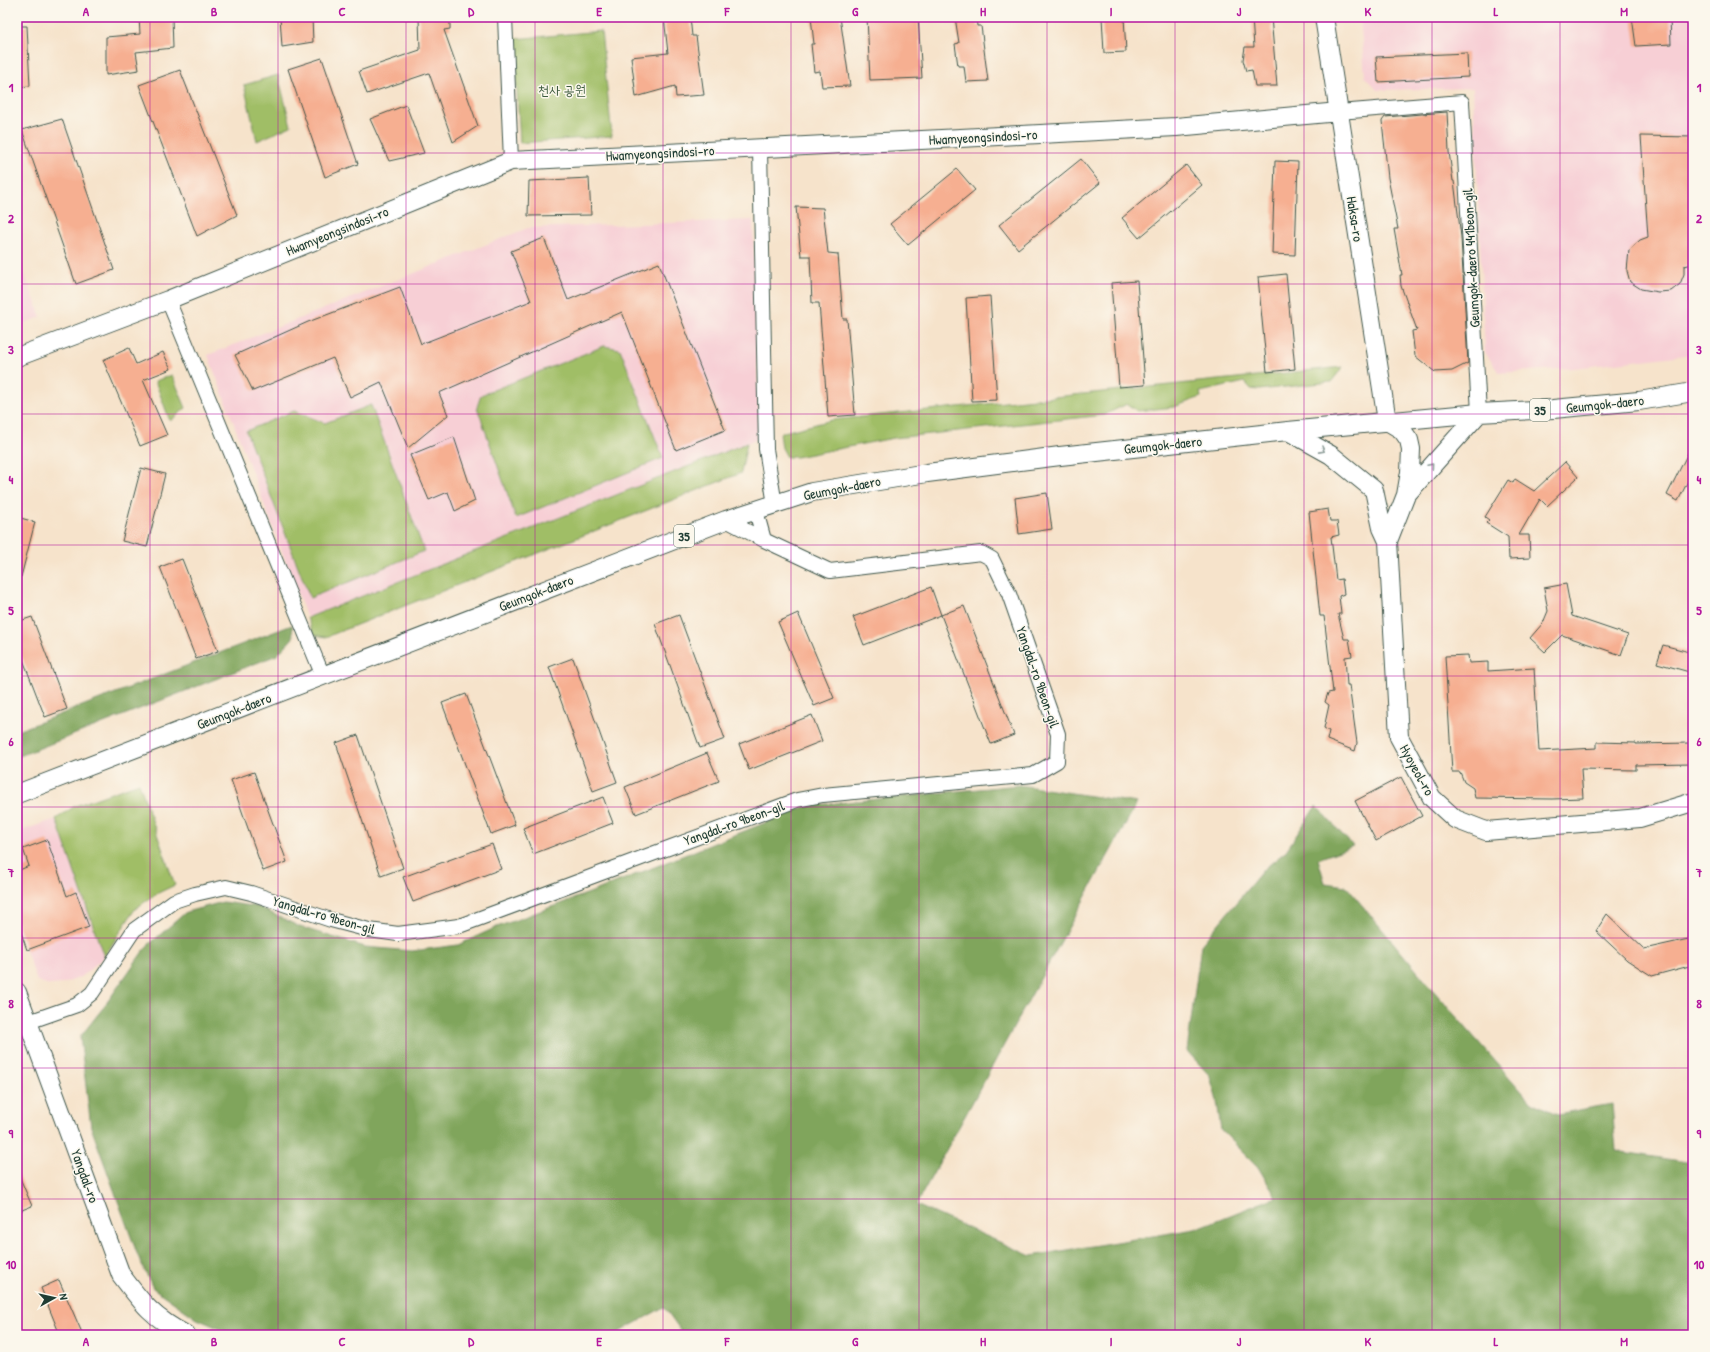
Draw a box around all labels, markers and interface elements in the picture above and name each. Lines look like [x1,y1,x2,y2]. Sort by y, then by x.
text: A [83,2,90,20]
text: B [211,2,218,20]
text: C [338,2,346,20]
text: D [468,2,475,20]
text: E [596,2,602,20]
text: F [724,2,731,20]
text: G [852,2,859,20]
text: H [980,2,986,20]
text: I [1109,2,1113,20]
text: J [1237,2,1242,20]
text: K [1365,2,1372,20]
text: L [1494,2,1499,20]
text: M [1620,2,1628,20]
text: 1 [9,78,14,96]
text: 1 [1697,78,1702,96]
park label: 천사 공원 [538,80,586,99]
street label: Hwamyeongsindosi-ro [928,124,1038,150]
street label: Hwamyeongsindosi-ro [605,140,715,166]
street label: Geumgok-daero 441beon-gil [1457,188,1485,328]
street label: Haksa-ro [1343,195,1368,243]
street label: Hwamyeongsindosi-ro [283,201,392,261]
text: 2 [8,209,15,227]
text: 2 [1696,209,1703,227]
text: 3 [8,340,14,358]
text: 3 [1696,340,1702,358]
street label: Geumgok-daero [1565,390,1645,418]
road number: 35 [1530,399,1550,421]
street label: Geumgok-daero [1123,431,1203,459]
one-way arrow [1318,446,1325,453]
one-way arrow [1427,463,1434,471]
text: 4 [9,470,14,488]
text: 4 [1697,470,1702,488]
street label: Geumgok-daero [802,471,883,505]
road number: 35 [674,525,694,547]
street label: Geumgok-daero [496,570,576,616]
text: 5 [8,601,14,619]
text: 5 [1696,601,1702,619]
street label: Yangdal-ro 9beon-gil [1011,624,1065,731]
street label: Geumgok-daero [194,688,274,734]
text: 6 [8,732,14,750]
text: 6 [1696,732,1702,750]
street label: Hyoyeol-ro [1395,741,1439,800]
street label: Yangdal-ro 9beon-gil [681,795,787,851]
text: 7 [7,863,15,881]
text: 7 [1695,863,1703,881]
street label: Yangdal-ro 9beon-gil [270,891,378,939]
text: 8 [8,994,14,1012]
text: 8 [1696,994,1702,1012]
text: 9 [9,1124,14,1142]
text: 9 [1697,1124,1702,1142]
street label: Yangdal-ro [66,1146,104,1206]
text: 10 [6,1255,16,1273]
text: 10 [1694,1255,1704,1273]
north arrow [34,1278,74,1318]
text: N [57,1293,71,1301]
text: A [83,1332,90,1350]
text: B [211,1332,218,1350]
text: C [338,1332,346,1350]
text: D [468,1332,475,1350]
text: E [596,1332,602,1350]
text: F [724,1332,731,1350]
text: G [852,1332,859,1350]
text: H [980,1332,986,1350]
text: I [1109,1332,1113,1350]
text: J [1237,1332,1242,1350]
text: K [1365,1332,1372,1350]
text: L [1494,1332,1499,1350]
text: M [1620,1332,1628,1350]

